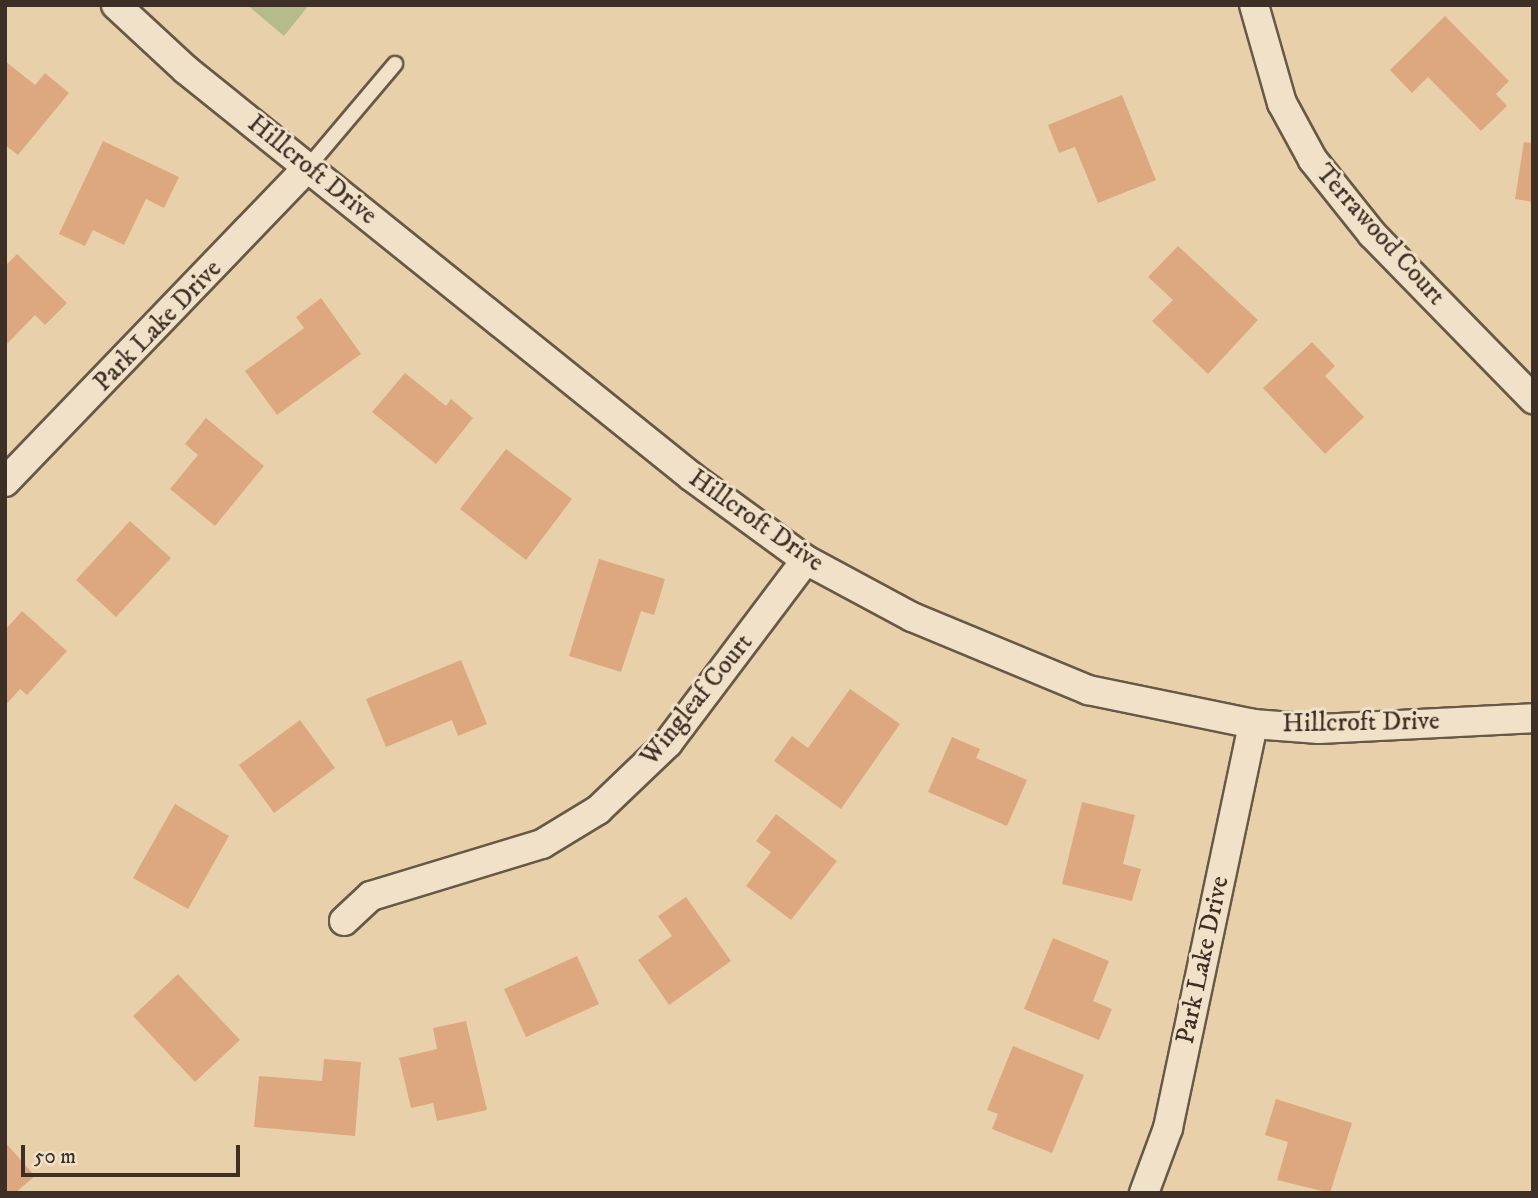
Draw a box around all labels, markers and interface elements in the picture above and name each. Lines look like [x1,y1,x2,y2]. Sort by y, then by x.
street label: Hillcroft Drive [241,108,383,232]
street label: Terrawood Court [1309,158,1451,312]
street label: Park Lake Drive [87,254,229,398]
street label: Hillcroft Drive [683,463,829,579]
street label: Wingleaf Court [634,628,760,772]
street label: Hillcroft Drive [1282,706,1440,740]
street label: Park Lake Drive [1170,873,1236,1047]
scale bar [24,1132,243,1176]
text: 50 m [34,1144,76,1170]

